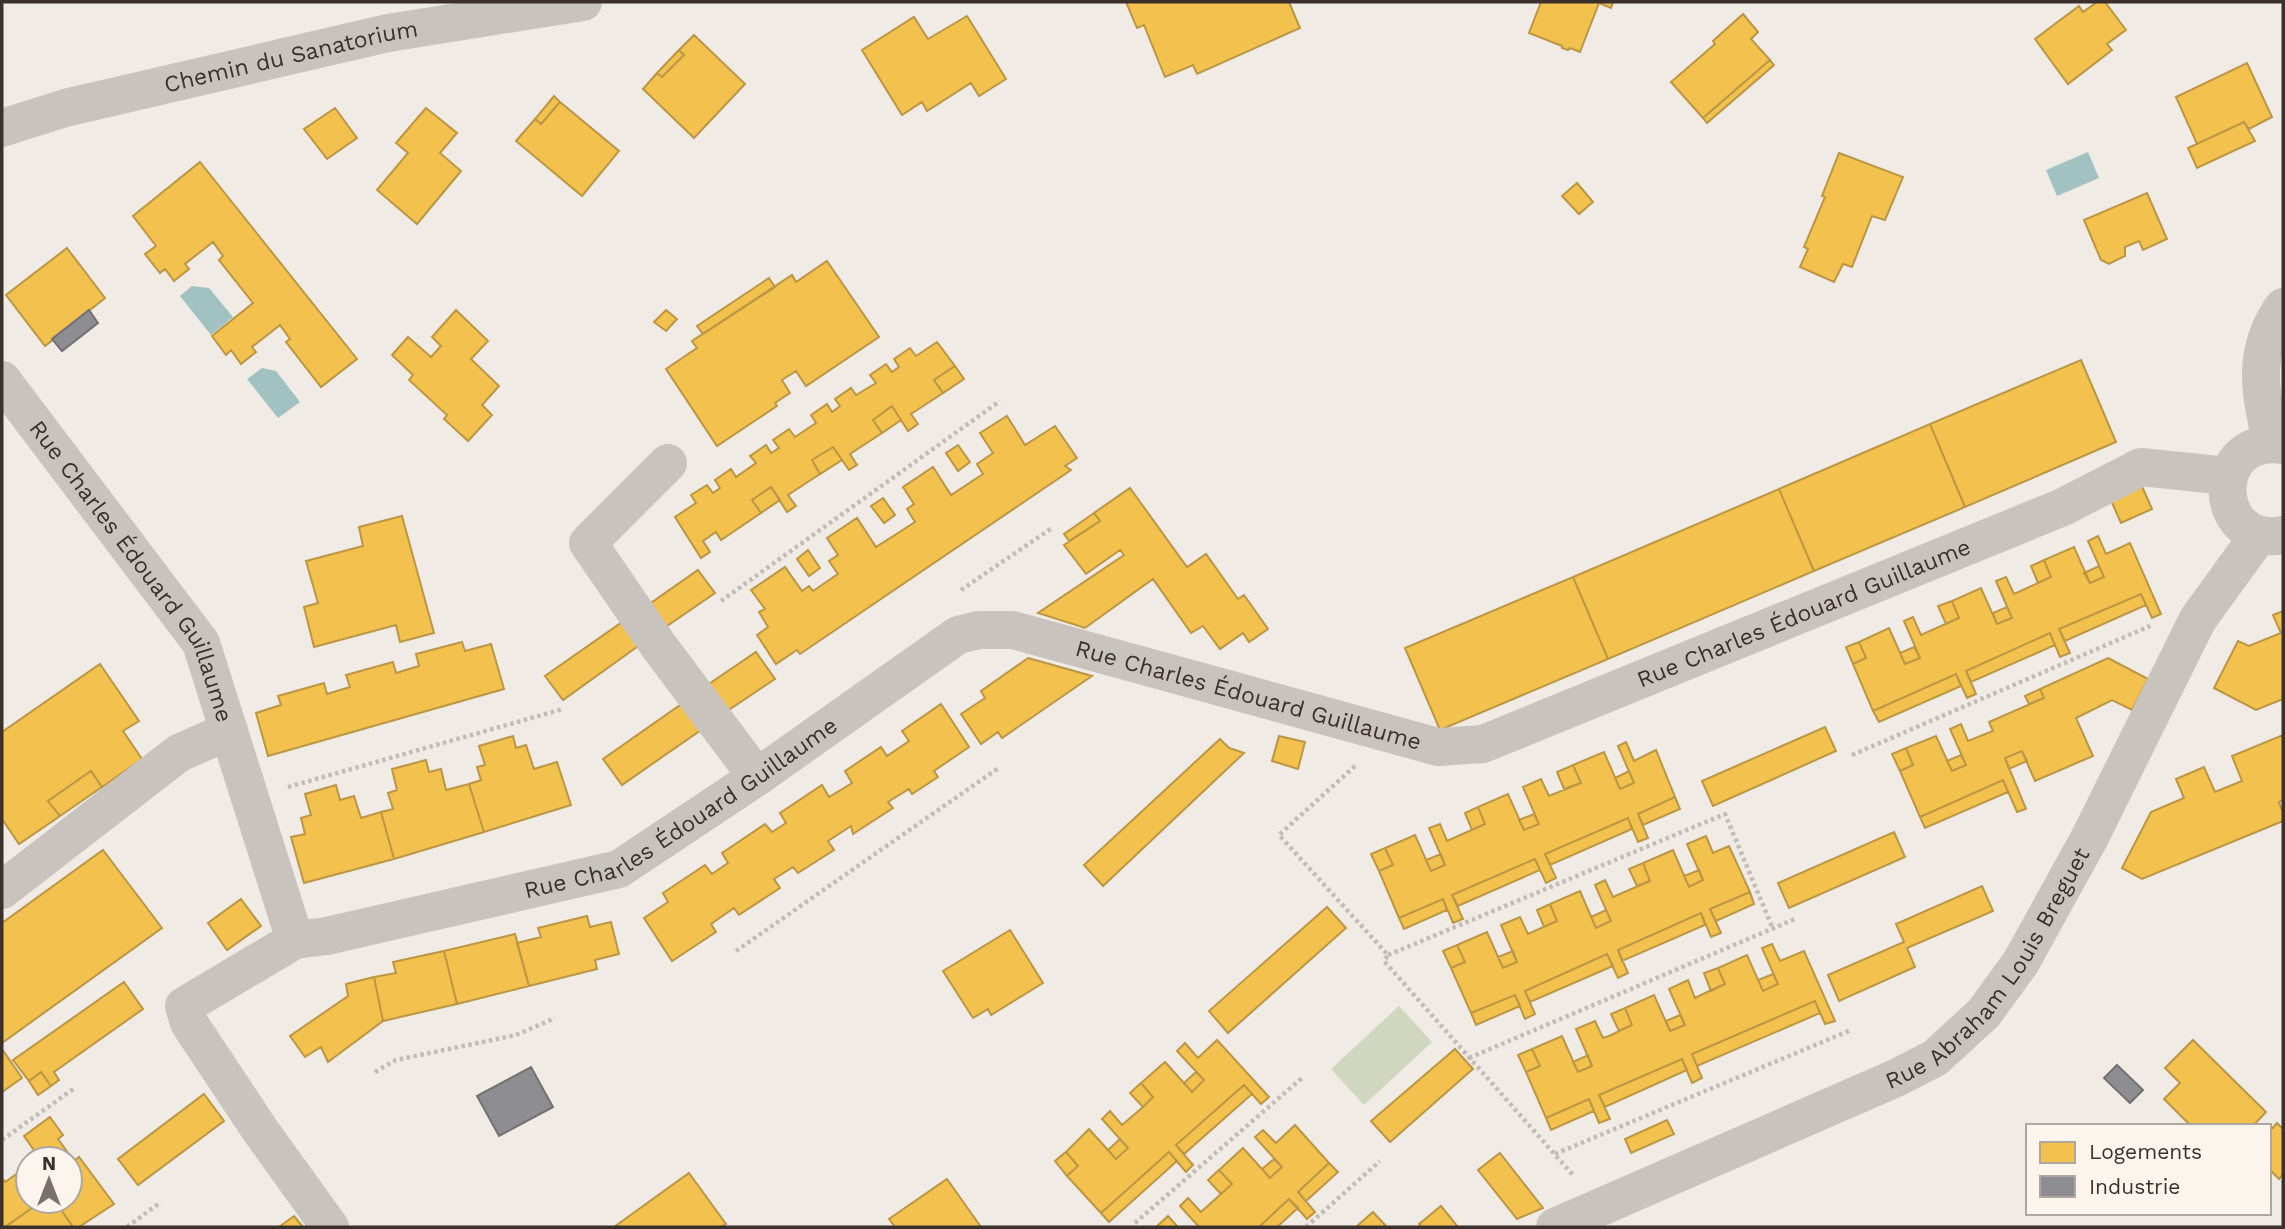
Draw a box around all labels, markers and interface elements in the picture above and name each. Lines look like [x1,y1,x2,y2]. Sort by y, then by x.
street label: Chemin du Sanatorium [162,15,420,99]
street label: Rue Charles Édouard Guillaume [24,415,238,725]
street label: Rue Charles Édouard Guillaume [1633,533,1974,694]
street label: Rue Charles Édouard Guillaume [1072,635,1424,756]
street label: Rue Charles Édouard Guillaume [522,712,843,904]
street label: Rue Abraham Louis Breguet [1881,843,2096,1095]
legend [2026,1124,2271,1215]
text: Logements [2089,1139,2202,1164]
north arrow [14,1145,84,1215]
text: N [42,1152,56,1175]
text: Industrie [2089,1174,2180,1199]

